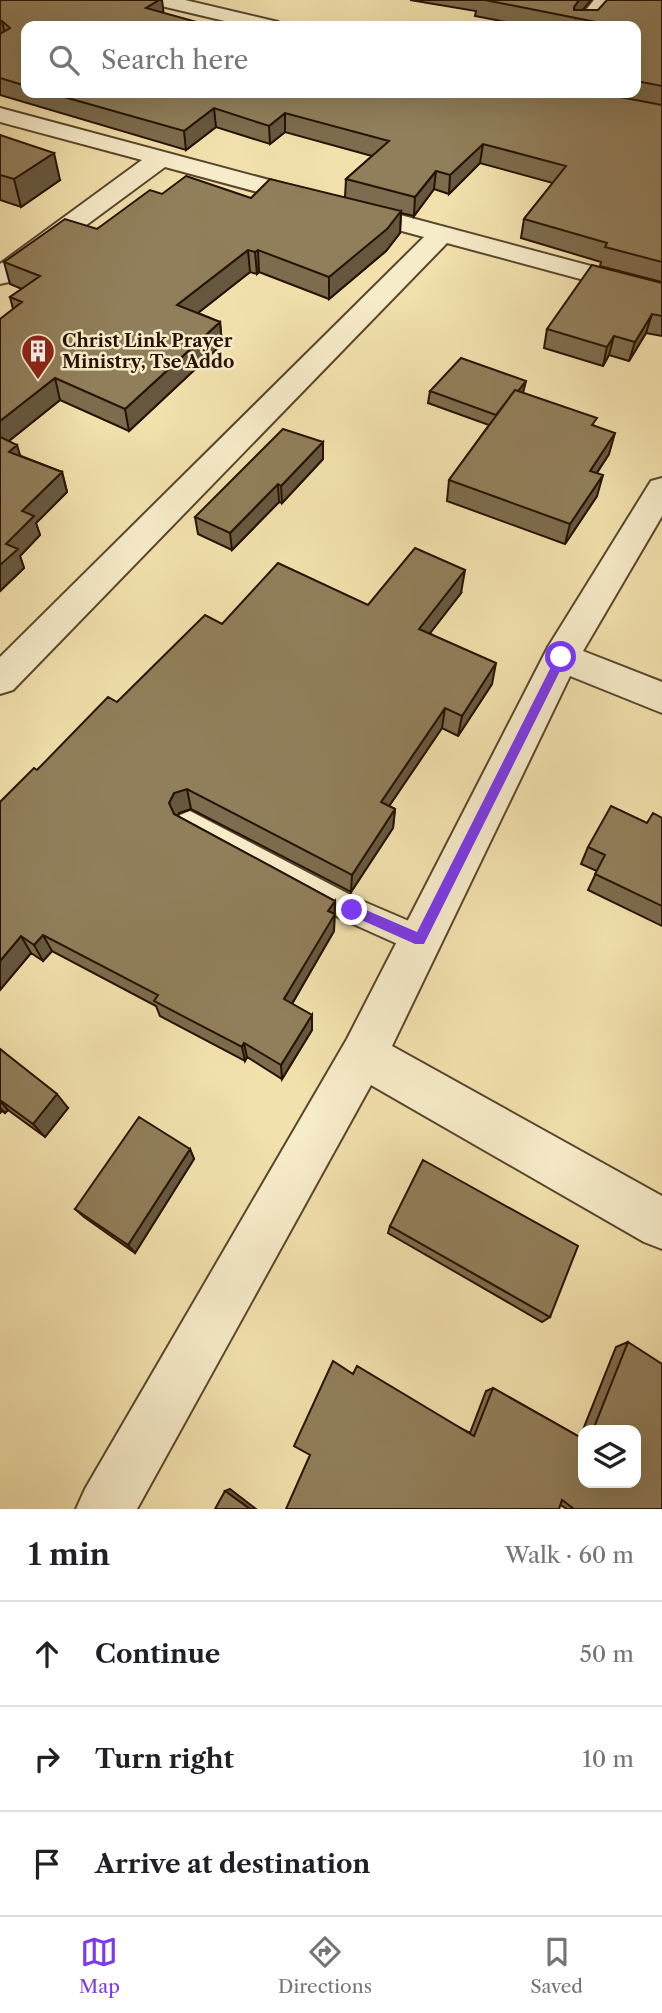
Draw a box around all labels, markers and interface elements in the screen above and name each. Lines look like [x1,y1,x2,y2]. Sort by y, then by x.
search box [21,21,641,98]
icon: search [45,41,83,79]
text: Search here [101,44,248,76]
place label: Christ Link Prayer Ministry, Tse Addo [62,330,235,373]
building icon: Christ Link Prayer Ministry, Tse Addo [19,332,57,381]
route start [545,641,576,672]
route end [336,894,367,925]
map controls [578,1425,641,1488]
button: layers [578,1425,641,1488]
text: 1 min [28,1536,110,1573]
text: Walk · 60 m [505,1541,634,1569]
icon: ahead [28,1635,66,1673]
text: Continue [95,1638,220,1670]
text: 50 m [579,1640,634,1668]
icon: right [28,1740,66,1778]
text: Turn right [95,1743,234,1775]
text: 10 m [582,1745,634,1773]
icon: arrive [28,1845,66,1883]
text: Arrive at destination [95,1848,370,1880]
tab: Map [79,1933,120,1998]
tab: Directions [278,1933,372,1998]
tab: Saved [530,1933,583,1998]

